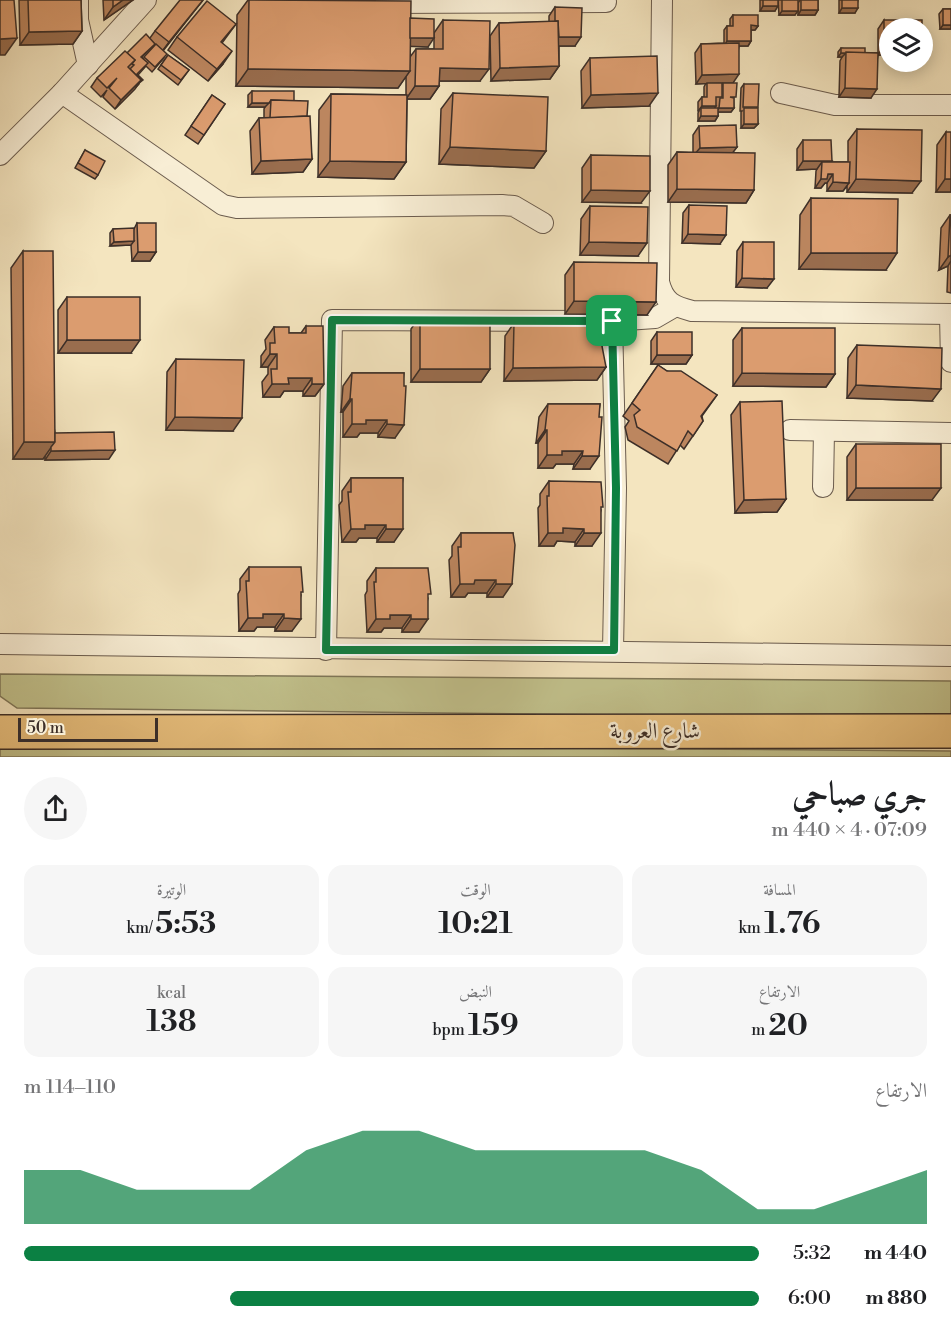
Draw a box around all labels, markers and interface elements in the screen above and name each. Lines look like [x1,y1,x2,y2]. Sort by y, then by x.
map controls [879,18,933,72]
button: layers [879,18,933,72]
pin [586,295,637,346]
icon: arrive [595,304,628,337]
scale bar [18,715,158,742]
text: 50 m [27,718,64,738]
street label: شارع العروبة [610,718,700,749]
text: جري صباحي [792,775,927,816]
button: share [24,777,87,840]
text: 07:09 · 4 × 440 m [771,818,927,843]
text: الوتيرة [157,880,186,900]
text: الوقت [460,880,491,900]
text: المسافة [763,880,796,900]
text: 5:53 [155,905,216,943]
text: 10:21 [438,905,513,943]
text: 1.76 [764,905,820,943]
text: /km [127,918,155,938]
text: km [739,918,764,938]
text: النبض [459,982,492,1002]
text: الارتفاع [759,982,800,1002]
text: kcal [157,983,186,1003]
text: 138 [146,1003,197,1041]
text: 159 [468,1007,519,1045]
text: 20 [768,1007,808,1045]
text: bpm [432,1020,468,1040]
text: m [751,1020,768,1040]
text: 110–114 m [24,1075,116,1100]
text: الارتفاع [875,1079,927,1104]
text: 5:32 [793,1241,831,1266]
text: 440 m [864,1241,927,1266]
text: 6:00 [788,1286,831,1311]
text: 880 m [866,1286,927,1311]

